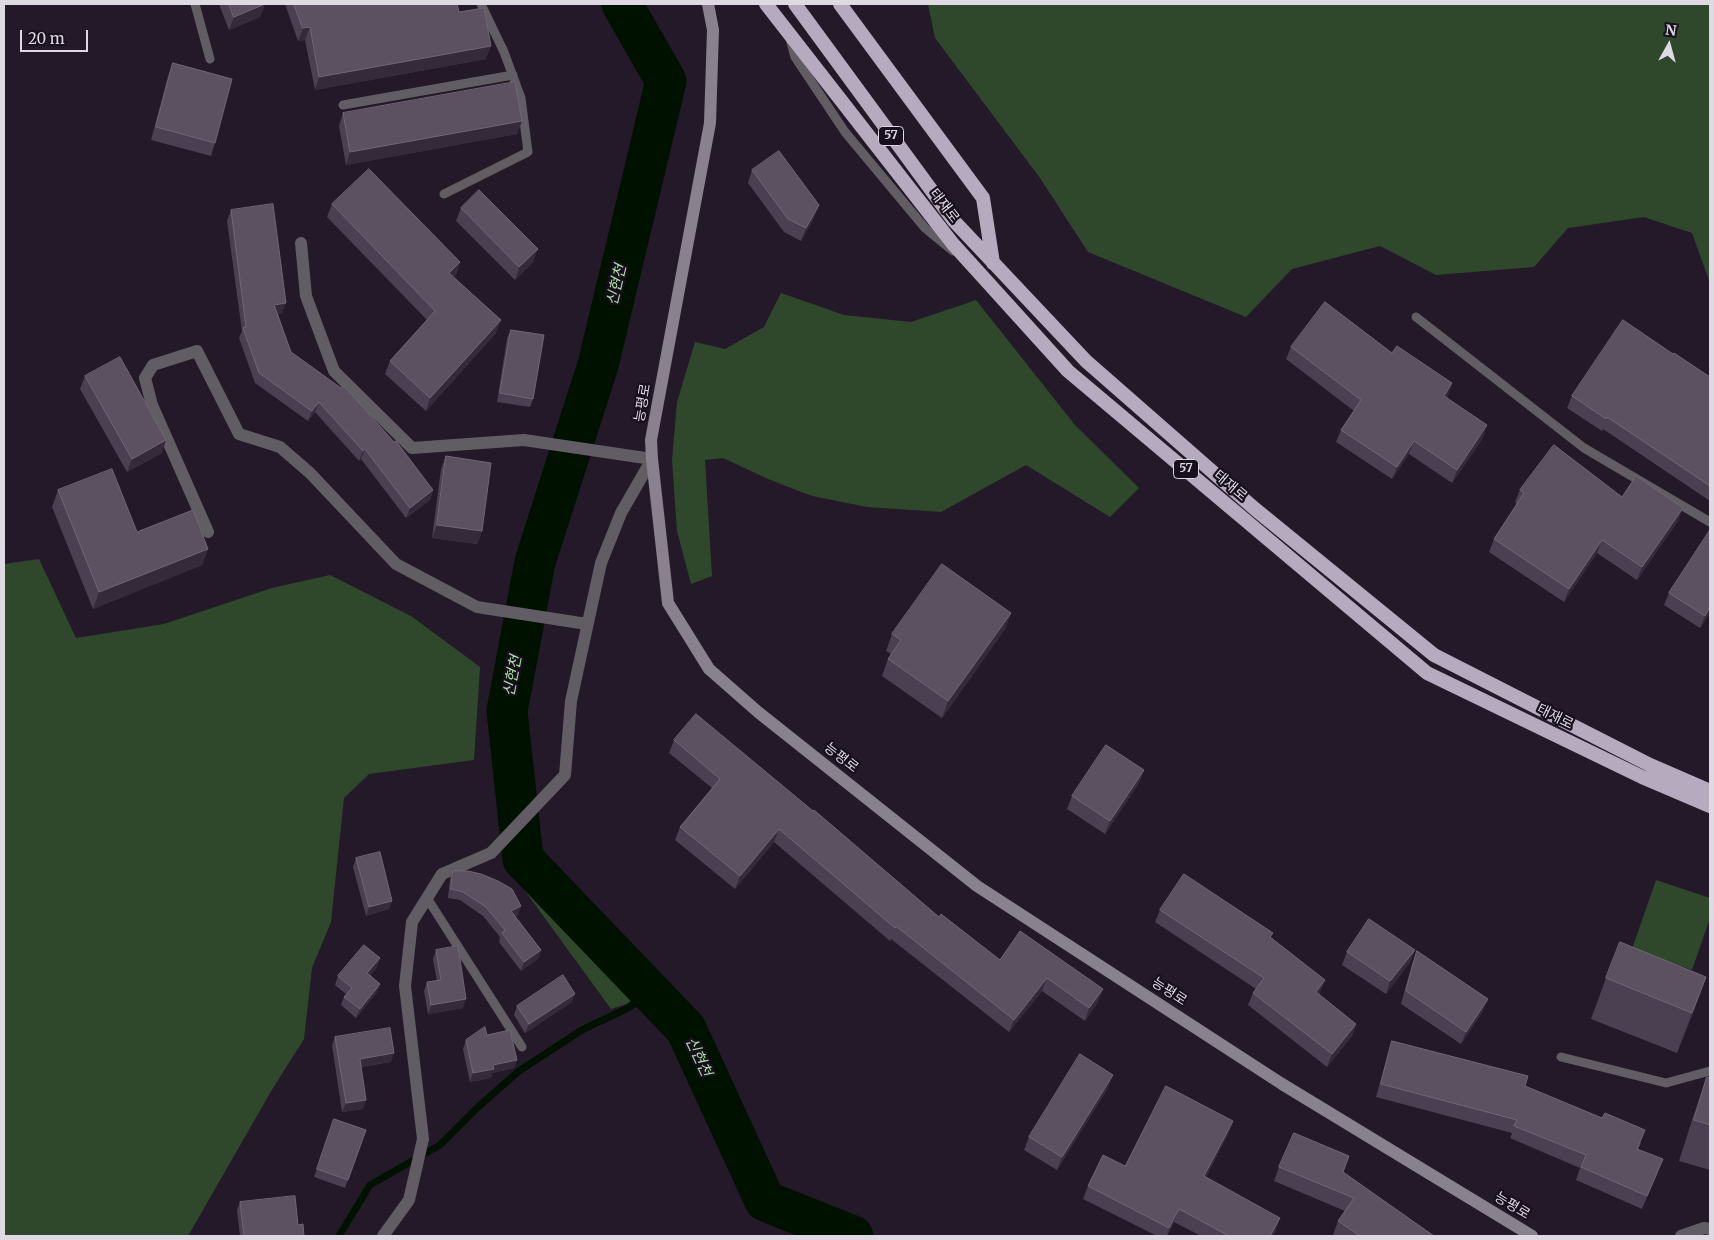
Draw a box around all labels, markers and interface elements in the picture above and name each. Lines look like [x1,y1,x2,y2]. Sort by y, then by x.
scale bar [22,20,90,52]
north arrow [1644,20,1694,70]
text: N [1664,21,1677,40]
text: 20 m [28,29,65,48]
road number: 57 [878,126,904,146]
street label: 태재로 [925,186,963,226]
water label: 신현천 [604,263,630,307]
street label: 능평로 [631,383,655,423]
road number: 57 [1174,459,1198,478]
street label: 태재로 [1210,467,1250,505]
water label: 신현천 [500,654,526,698]
street label: 태재로 [1534,701,1576,733]
street label: 능평로 [821,739,861,777]
street label: 능평로 [1148,974,1190,1010]
water label: 신현천 [681,1034,715,1080]
street label: 능평로 [1491,1189,1533,1223]

